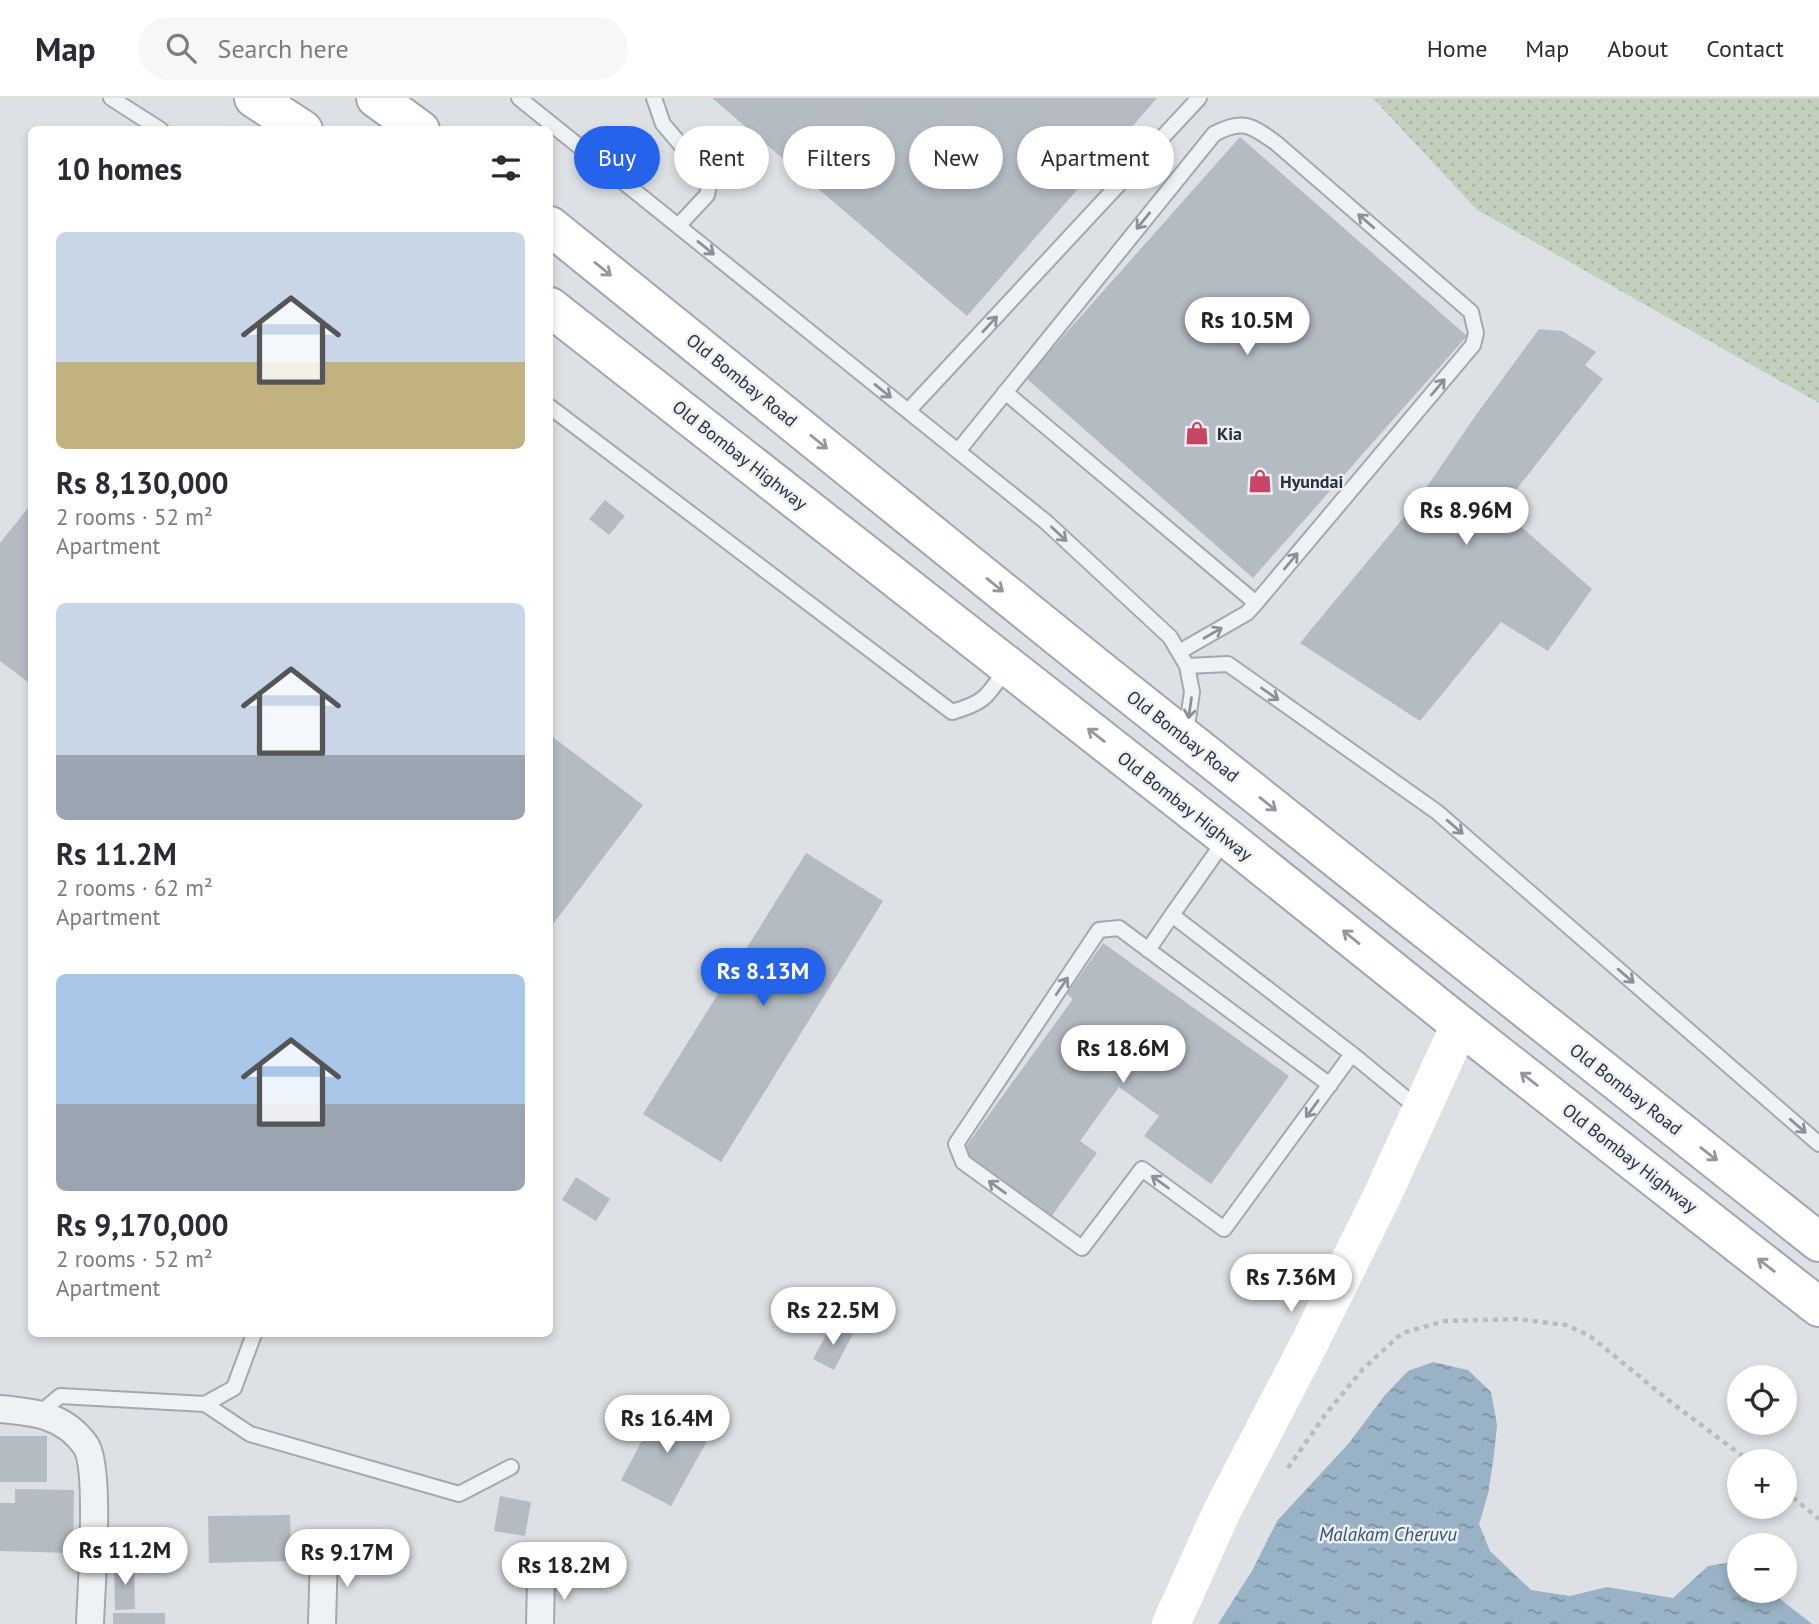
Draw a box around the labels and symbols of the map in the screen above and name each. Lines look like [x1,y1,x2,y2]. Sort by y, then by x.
one-way arrow [1136,212,1151,230]
one-way arrow [1358,213,1376,229]
one-way arrow [697,240,715,255]
one-way arrow [593,261,611,276]
pin: Rs 10.5M [1175,298,1319,357]
one-way arrow [981,316,998,333]
street label: Old Bombay Road [682,328,802,432]
one-way arrow [1430,378,1445,396]
one-way arrow [874,383,892,398]
street label: Old Bombay Highway [668,395,813,515]
shop icon: Kia [1183,419,1211,447]
place label: Kia [1217,422,1242,445]
one-way arrow [809,434,827,449]
shop icon: Hyundai [1246,467,1274,495]
place label: Hyundai [1280,470,1343,493]
pin: Rs 8.96M [1394,488,1538,547]
one-way arrow [1050,526,1067,543]
one-way arrow [1283,552,1299,570]
one-way arrow [986,577,1004,593]
one-way arrow [1203,625,1223,639]
street label: Old Bombay Road [1122,685,1244,787]
one-way arrow [1260,687,1279,701]
one-way arrow [1183,696,1196,719]
one-way arrow [1087,728,1105,743]
street label: Old Bombay Highway [1113,746,1258,866]
one-way arrow [1259,796,1277,811]
one-way arrow [1445,819,1463,835]
one-way arrow [1342,930,1360,945]
pin: Rs 8.13M [691,948,835,1008]
one-way arrow [1617,968,1635,984]
one-way arrow [1055,977,1069,996]
pin: Rs 18.6M [1051,1026,1195,1085]
street label: Old Bombay Road [1565,1038,1687,1140]
one-way arrow [1520,1071,1539,1086]
street label: Old Bombay Highway [1558,1098,1703,1218]
one-way arrow [1305,1099,1319,1118]
one-way arrow [1789,1118,1807,1134]
one-way arrow [1699,1147,1717,1162]
one-way arrow [1151,1174,1170,1189]
one-way arrow [988,1180,1007,1194]
pin: Rs 7.36M [1219,1254,1363,1314]
one-way arrow [1757,1257,1775,1273]
pin: Rs 22.5M [761,1288,905,1347]
pin: Rs 16.4M [595,1396,739,1455]
water label: Malakam Cheruvu [1319,1522,1457,1546]
pin: Rs 11.2M [53,1528,197,1587]
pin: Rs 9.17M [275,1530,419,1589]
pin: Rs 18.2M [492,1542,636,1602]

